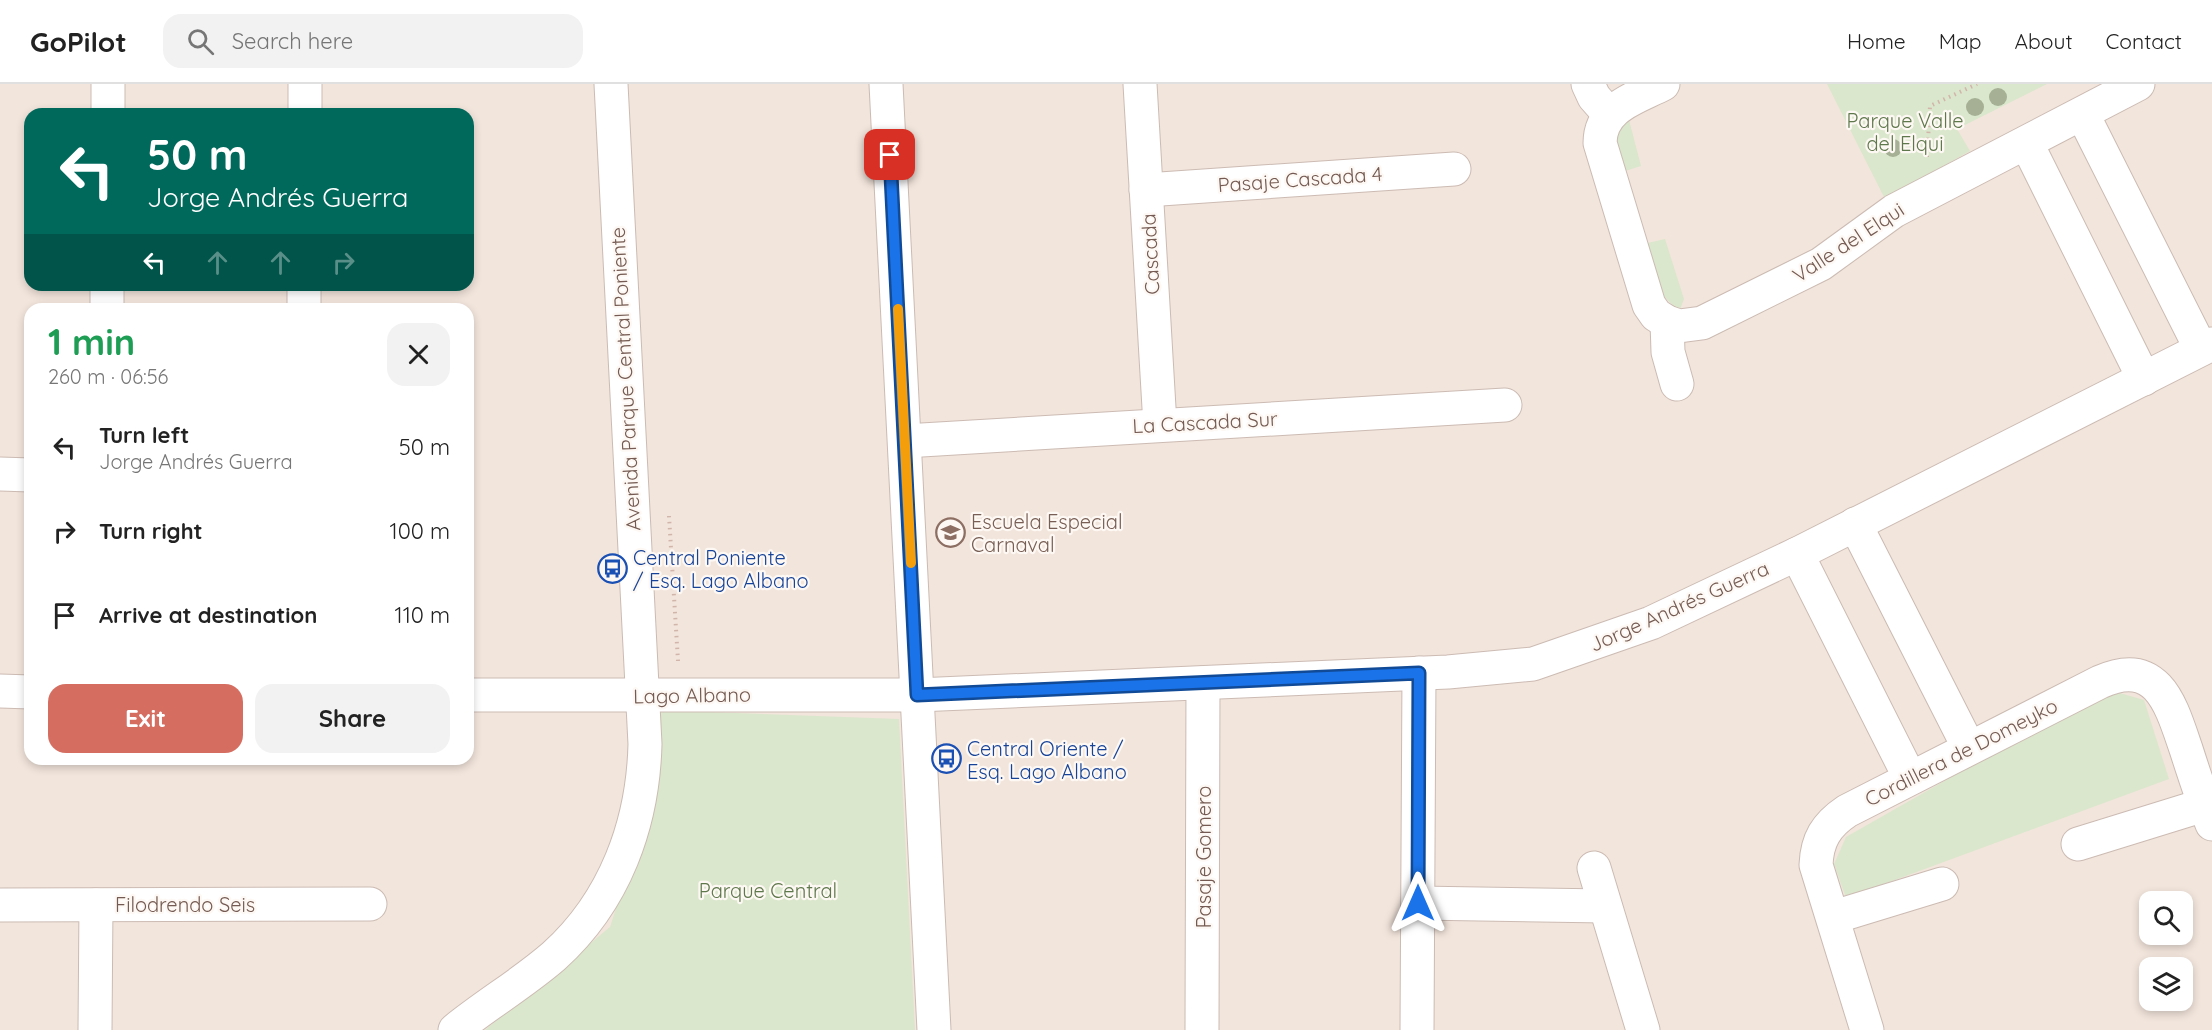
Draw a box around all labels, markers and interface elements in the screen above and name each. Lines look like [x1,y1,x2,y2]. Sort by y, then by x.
search box [163,14,583,68]
text: GoPilot [30,24,127,59]
icon: search [184,25,217,58]
text: Search here [232,27,353,55]
text: Home [1847,28,1906,54]
text: Map [1939,28,1982,54]
text: About [2015,28,2073,54]
text: Contact [2106,28,2182,54]
park label: Parque Valle del Elqui [1847,108,1963,156]
text: 50 m [147,128,247,181]
pin [864,129,915,180]
icon: left [48,132,126,210]
icon: arrive [873,138,906,171]
street label: Pasaje Cascada 4 [1217,161,1383,197]
text: Jorge Andrés Guerra [147,180,408,214]
street label: Valle del Elqui [1788,197,1908,287]
street label: Cascada [1135,213,1165,295]
street label: Avenida Parque Central Poniente [605,227,645,531]
icon: left [138,246,171,279]
icon: ahead [201,246,234,279]
icon: ahead [264,246,297,279]
icon: right [327,246,360,279]
text: 1 min [48,319,135,364]
button: close [387,323,450,386]
text: 260 m · 06:56 [48,364,168,389]
street label: La Cascada Sur [1132,406,1278,438]
text: Turn left [99,421,189,449]
icon: left [48,431,81,464]
text: 50 m [399,433,450,461]
text: Jorge Andrés Guerra [99,449,293,474]
place label: Escuela Especial Carnaval [971,509,1122,557]
icon: right [48,515,81,548]
text: Turn right [99,517,203,545]
text: 100 m [390,517,450,545]
school or university icon: Escuela Especial Carnaval [934,517,966,549]
place label: Central Poniente / Esq. Lago Albano [633,545,809,593]
bus stop icon: Central Poniente / Esq. Lago Albano [596,553,628,585]
street label: Jorge Andrés Guerra [1585,555,1773,657]
icon: arrive [48,599,81,632]
text: Arrive at destination [99,601,317,629]
text: 110 m [395,601,450,629]
street label: Lago Albano [633,681,751,709]
button: Exit [48,684,243,753]
button: Share [255,684,450,753]
street label: Cordillera de Domeyko [1861,693,2061,811]
place label: Central Oriente / Esq. Lago Albano [967,736,1127,784]
bus stop icon: Central Oriente / Esq. Lago Albano [930,743,962,775]
street label: Pasaje Gomero [1191,786,1216,928]
position arrow [1386,871,1450,935]
park label: Parque Central [699,878,837,903]
map controls [2139,891,2193,1011]
button: search [2139,891,2193,945]
street label: Filodrendo Seis [115,892,255,917]
button: layers [2139,957,2193,1011]

